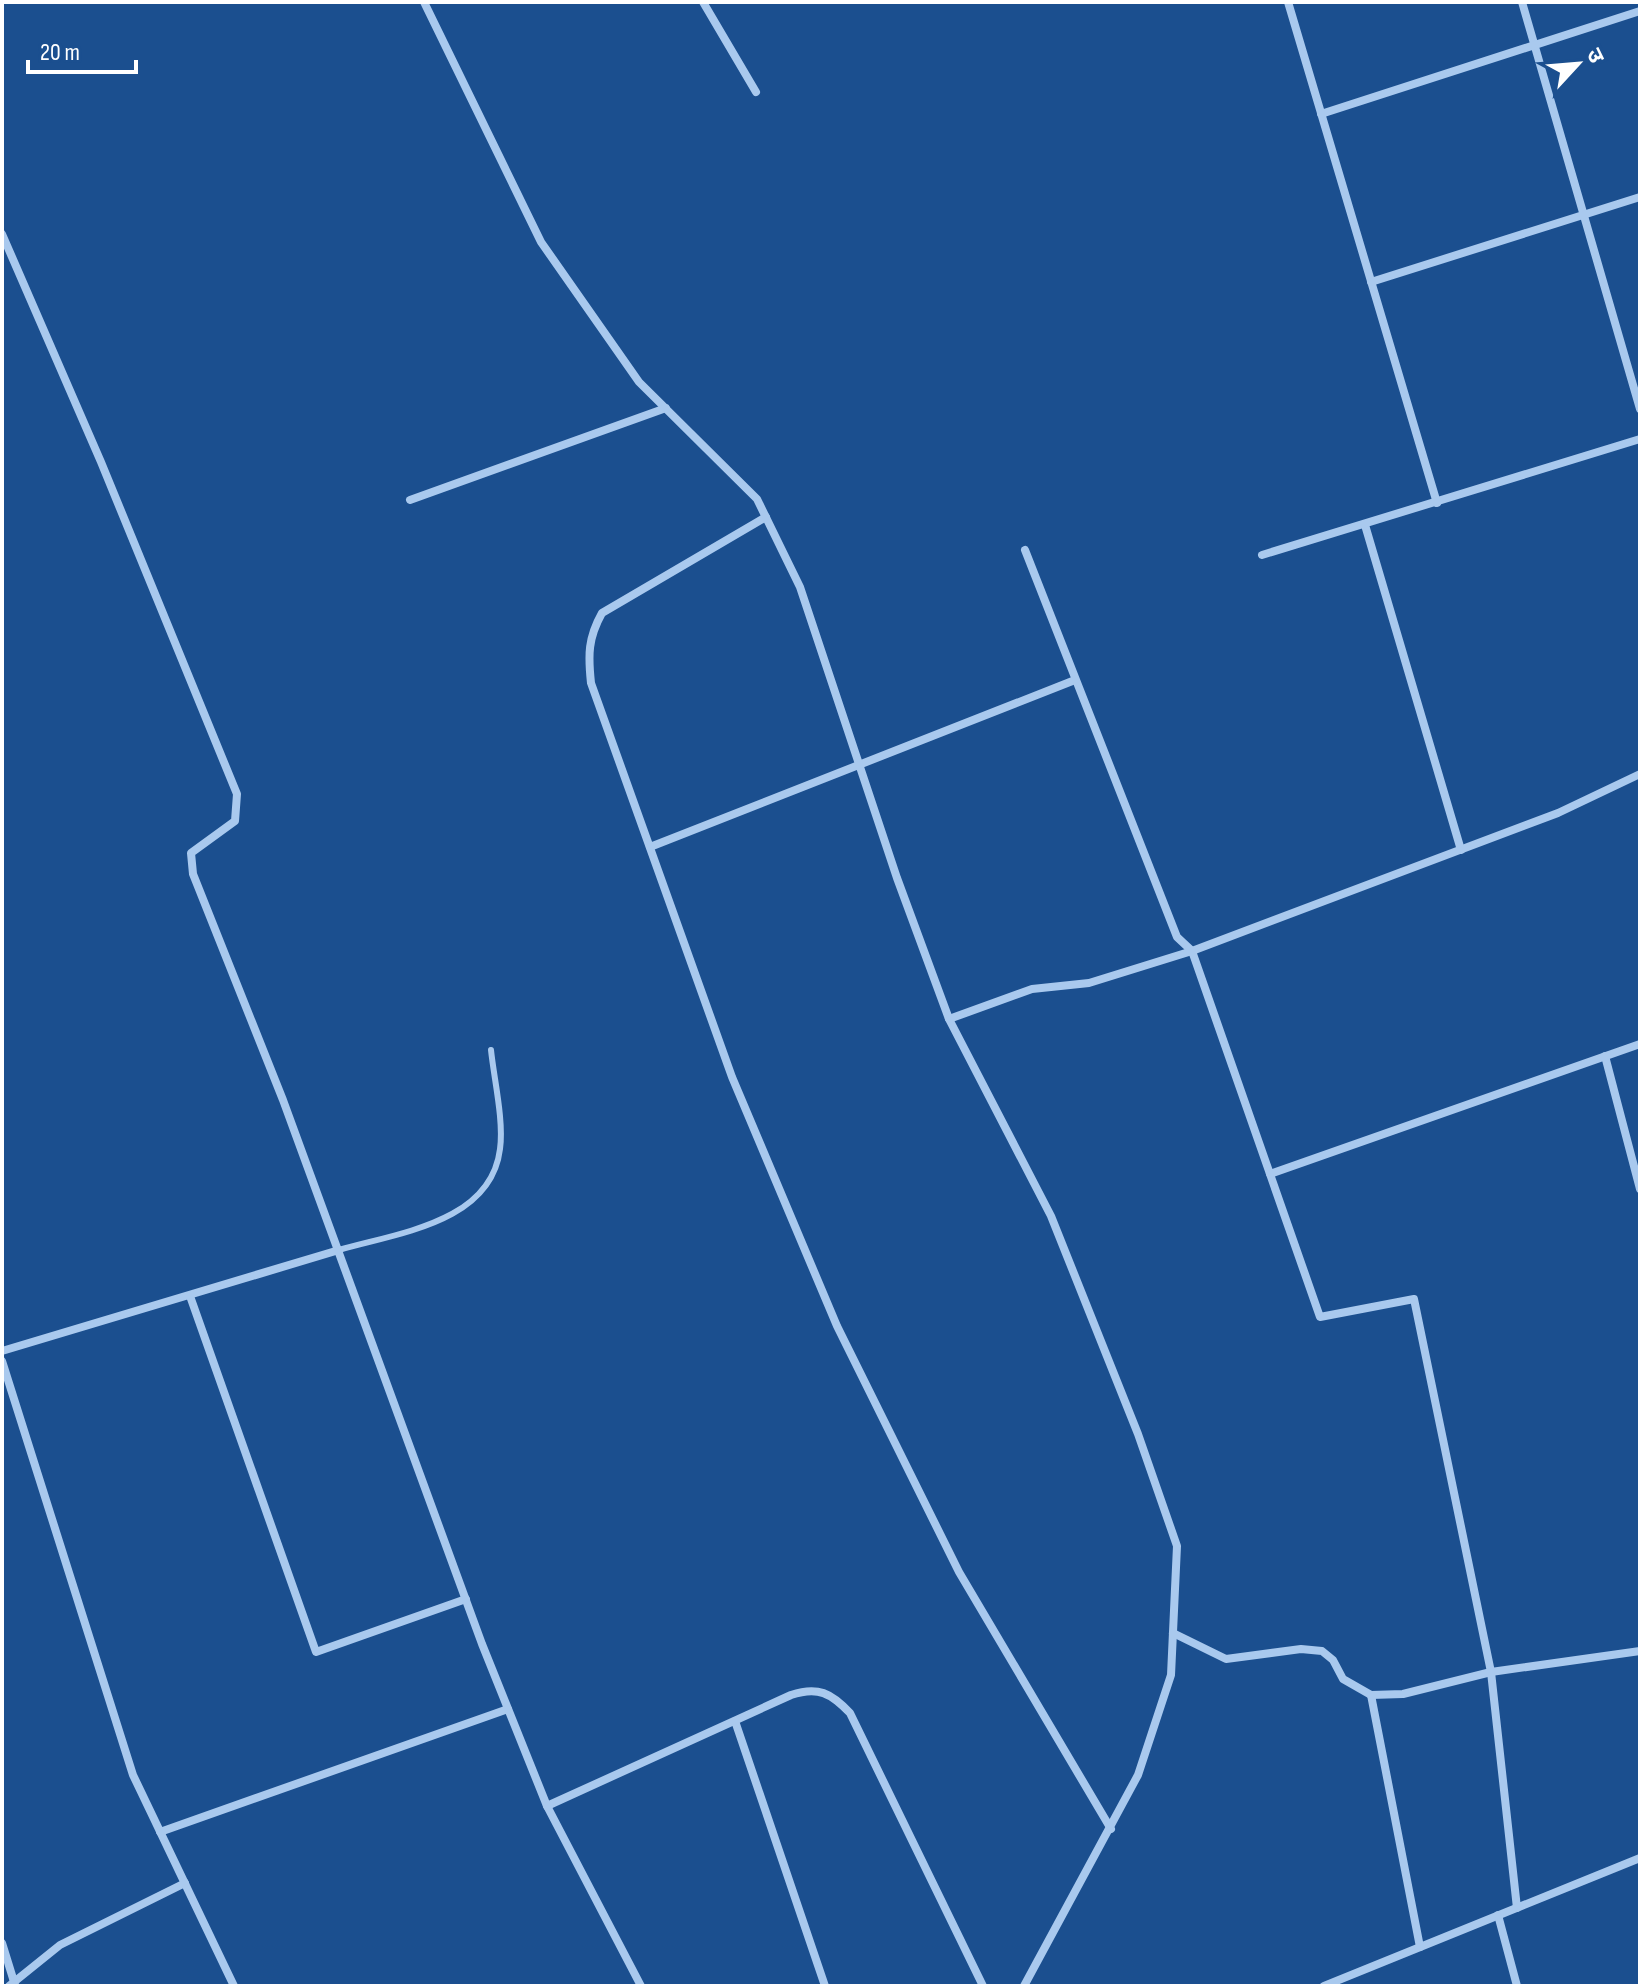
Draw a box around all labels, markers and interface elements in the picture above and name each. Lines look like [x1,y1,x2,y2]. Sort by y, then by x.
scale bar [28,24,136,74]
north arrow [1538,24,1618,104]
text: 20 m [40,38,80,67]
text: उ [1580,44,1610,69]

